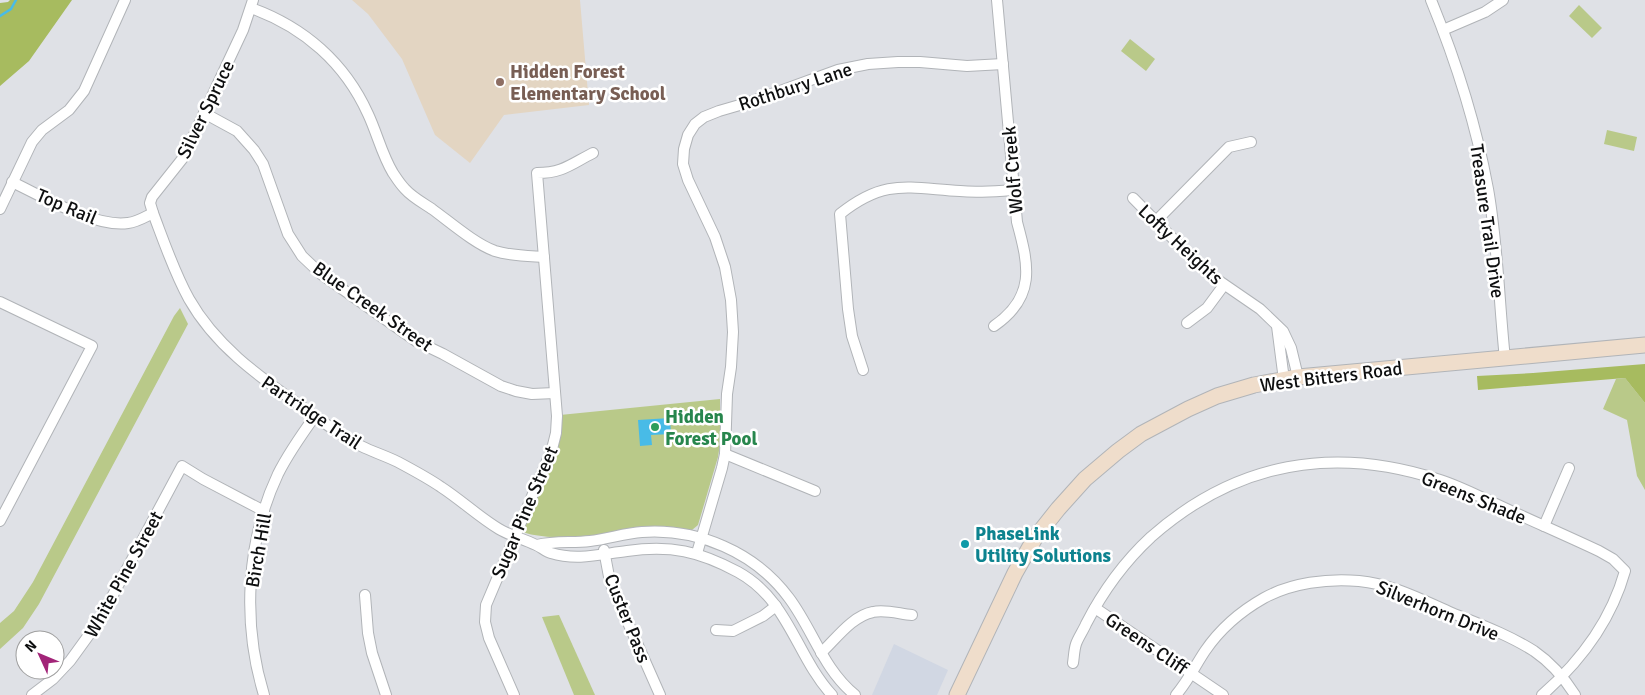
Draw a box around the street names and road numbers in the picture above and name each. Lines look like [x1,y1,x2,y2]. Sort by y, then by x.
street label: Silver Spruce [172,56,240,163]
street label: Rothbury Lane [735,57,855,117]
street label: Wolf Creek [997,125,1029,215]
street label: Treasure Trail Drive [1464,142,1510,300]
street label: Top Rail [33,183,101,230]
street label: Lofty Heights [1133,199,1228,290]
street label: Blue Creek Street [308,256,437,357]
street label: West Bitters Road [1258,356,1404,398]
street label: Partridge Trail [257,370,366,455]
street label: Sugar Pine Street [486,442,564,582]
street label: Greens Shade [1418,466,1529,530]
street label: White Pine Street [79,507,169,642]
street label: Birch Hill [241,511,277,590]
street label: Custer Pass [598,570,656,666]
street label: Silverhorn Drive [1373,575,1503,646]
street label: Greens Cliff [1100,607,1193,681]

